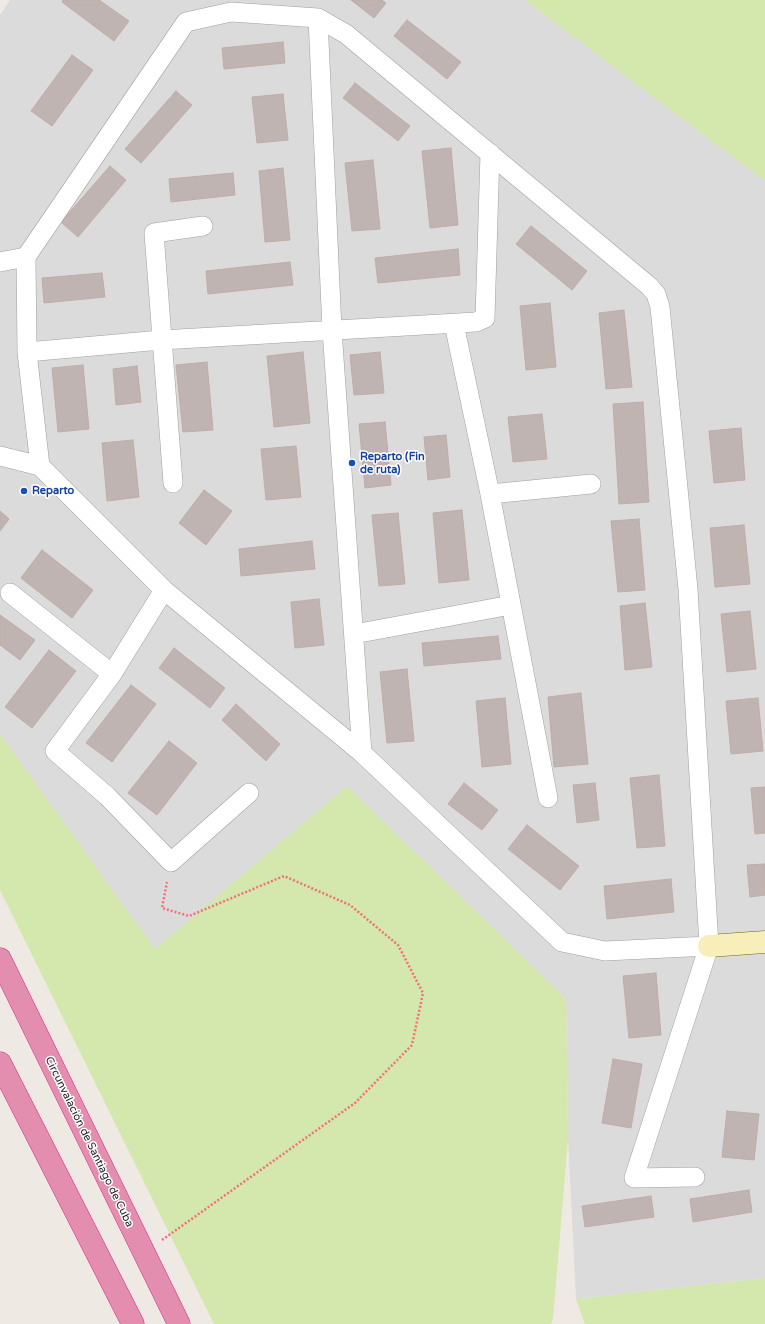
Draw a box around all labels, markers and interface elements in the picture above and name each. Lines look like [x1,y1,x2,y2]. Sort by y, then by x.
place label: Reparto (Fin de ruta) [360,450,425,476]
marker: Reparto (Fin de ruta) [347,458,357,468]
place label: Reparto [32,484,74,498]
marker: Reparto [19,486,29,496]
street label: Circunvalación de Santiago de Cuba [42,1055,136,1229]

